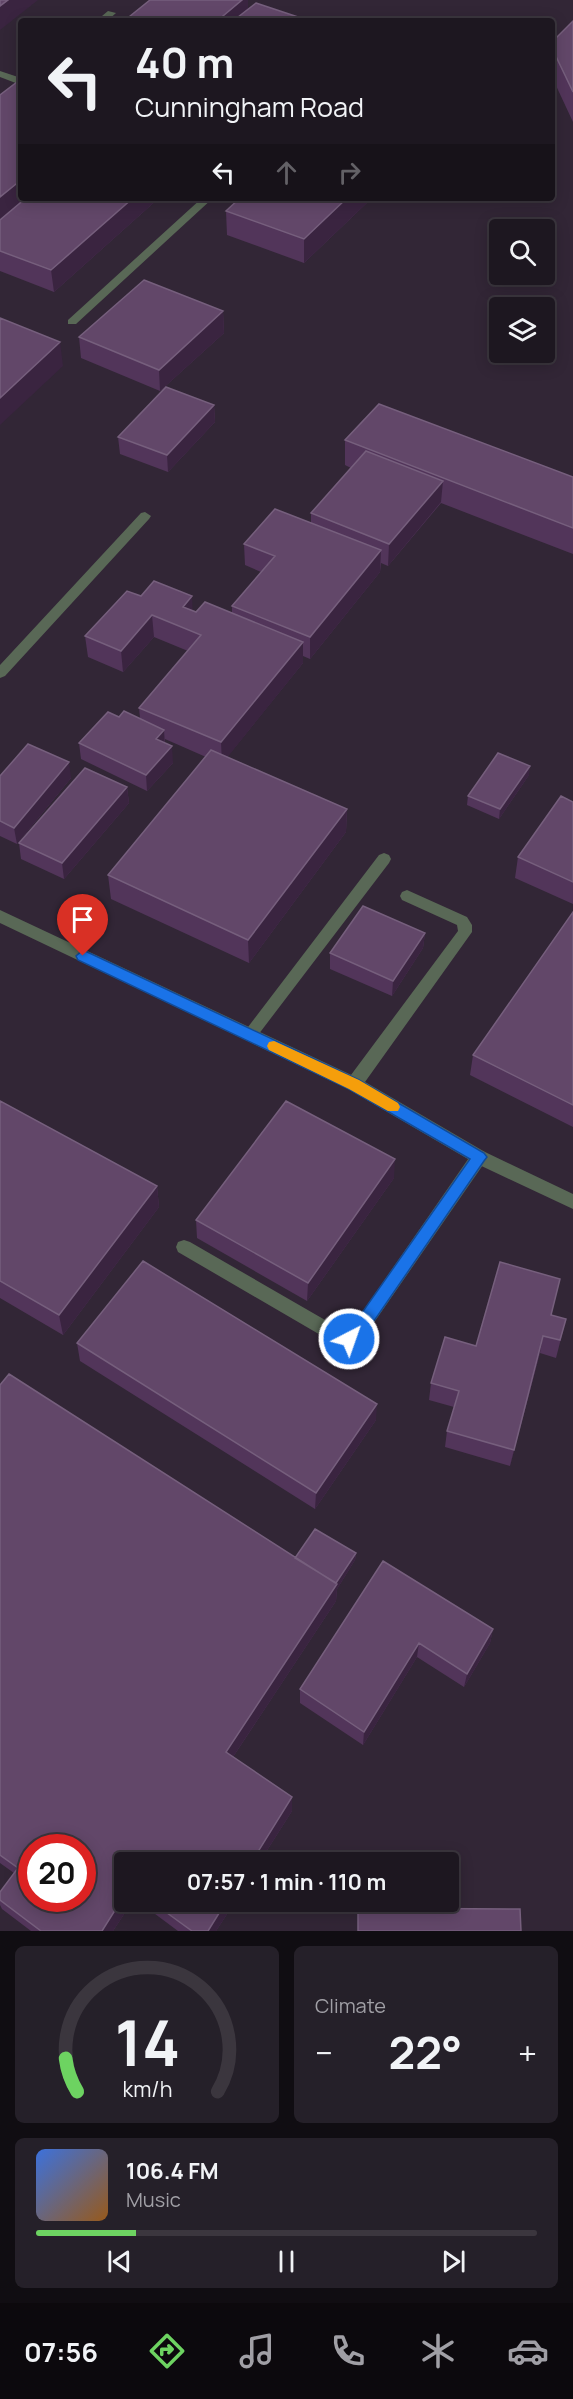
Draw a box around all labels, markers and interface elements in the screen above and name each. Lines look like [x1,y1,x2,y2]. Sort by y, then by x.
text: 40 m [135,33,234,91]
icon: left [36,42,114,120]
text: Cunningham Road [135,88,364,125]
icon: left [207,156,240,189]
icon: ahead [270,156,303,189]
icon: right [333,156,366,189]
map controls [489,219,555,363]
button: search [489,219,555,285]
button: layers [489,297,555,363]
pin [57,894,108,956]
icon: arrive [66,903,99,936]
position arrow [317,1307,381,1371]
speed limit sign: 20 [18,1834,96,1912]
text: 07:57 · 1 min · 110 m [187,1867,386,1897]
text: Climate [315,1992,386,2019]
text: 14 [114,1999,180,2085]
text: 22° [388,2021,462,2083]
text: − [315,2030,333,2075]
text: + [518,2030,537,2075]
text: km/h [122,2074,172,2103]
text: 106.4 FM [126,2156,219,2186]
text: Music [126,2186,181,2213]
icon: previous [103,2245,136,2278]
icon: pause [270,2245,303,2278]
icon: next [437,2245,470,2278]
icon: directions [146,2330,188,2372]
icon: music [236,2330,278,2372]
icon: phone [327,2330,369,2372]
icon: climate [417,2330,459,2372]
icon: car [507,2330,549,2372]
text: 07:56 [24,2333,98,2370]

